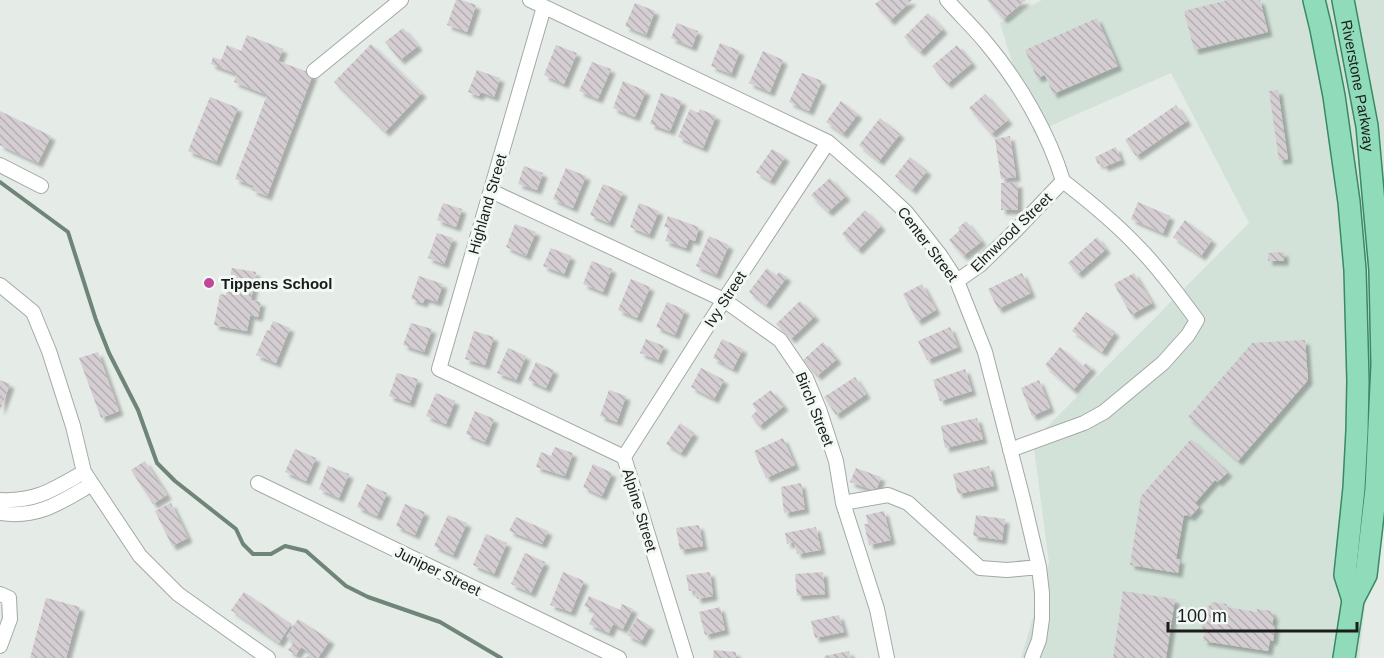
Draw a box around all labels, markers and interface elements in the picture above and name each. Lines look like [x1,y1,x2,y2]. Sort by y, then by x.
street label: Riverstone Parkway [1338,18,1378,153]
street label: Highland Street [465,151,510,256]
street label: Elmwood Street [967,189,1056,275]
street label: Center Street [894,203,962,285]
street label: Ivy Street [701,267,750,330]
place label: Tippens School [221,275,332,292]
marker: Tippens School [202,276,216,290]
street label: Birch Street [792,369,838,449]
street label: Alpine Street [619,466,661,554]
street label: Juniper Street [392,543,484,599]
scale bar [1168,595,1357,633]
text: 100 m [1177,606,1227,626]

